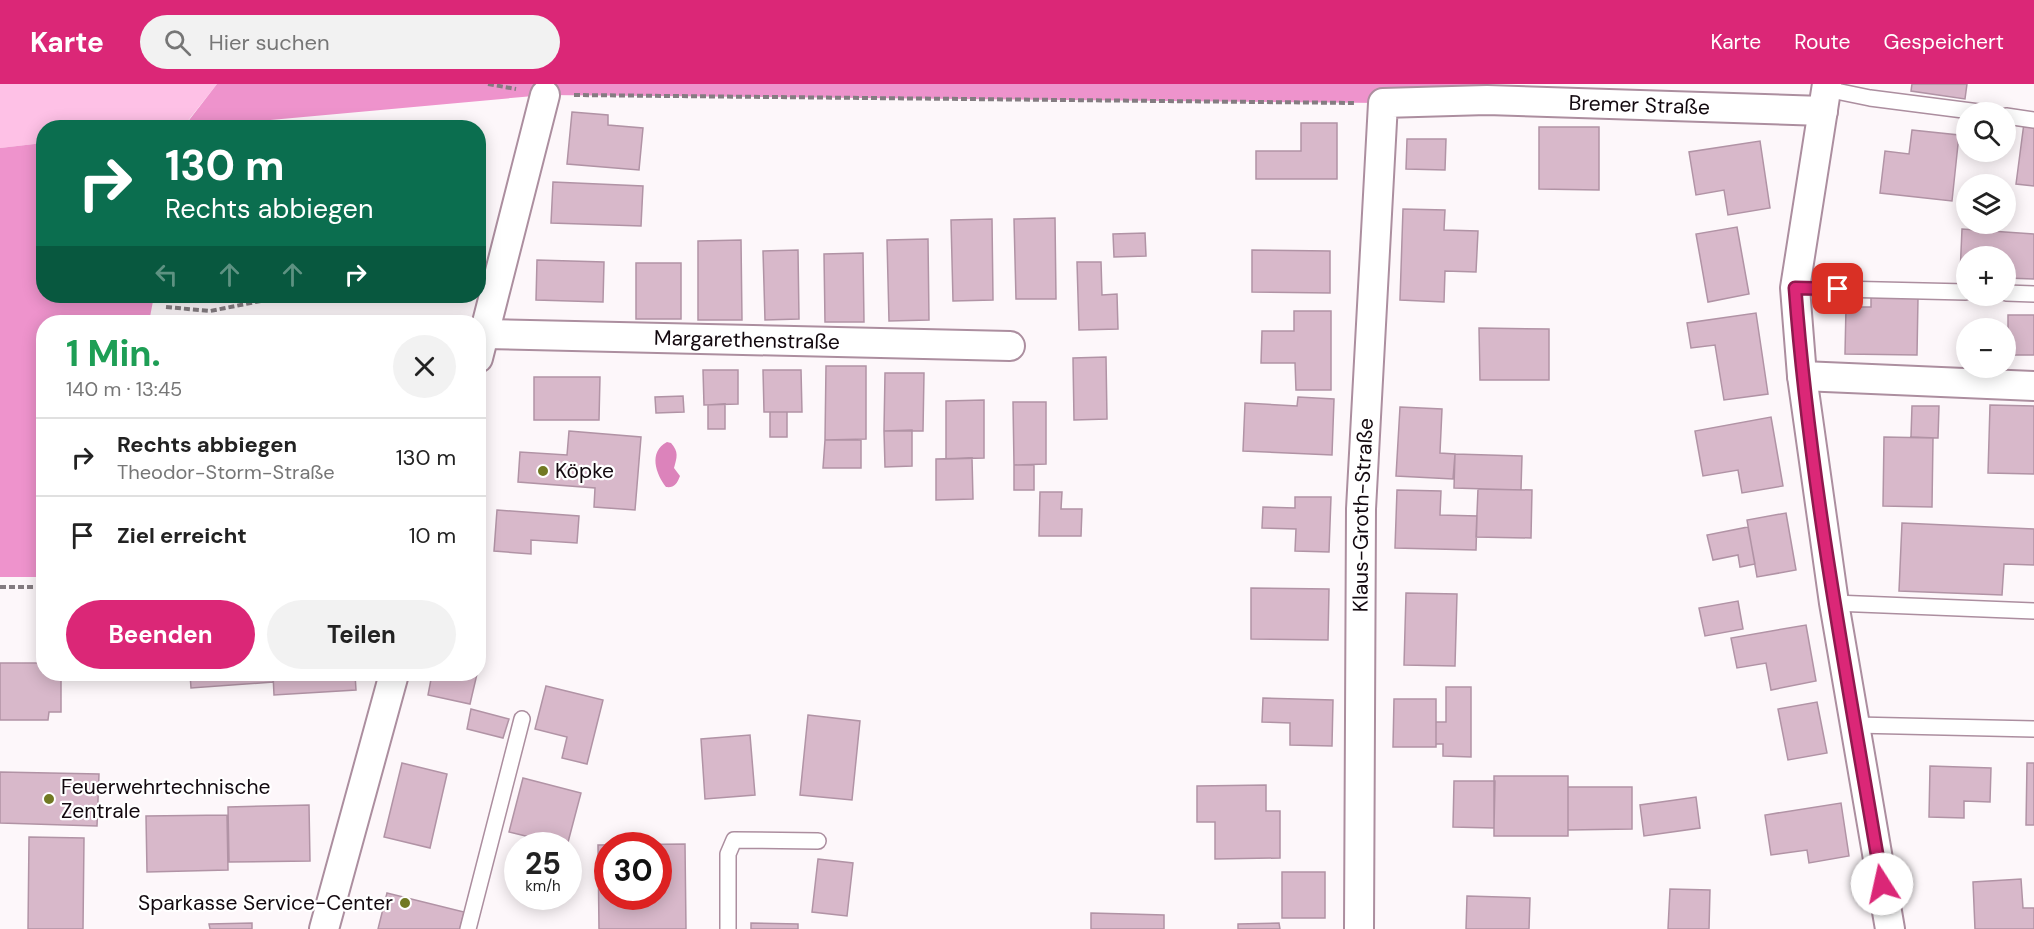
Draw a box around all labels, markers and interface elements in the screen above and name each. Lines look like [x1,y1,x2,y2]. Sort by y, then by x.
search box [140,15,560,69]
text: Karte [30,24,104,61]
icon: search [161,26,194,59]
text: Hier suchen [209,28,330,57]
text: Karte [1710,28,1761,56]
text: Route [1794,28,1850,56]
text: Gespeichert [1883,28,2004,56]
street label: Bremer Straße [1568,89,1710,121]
map controls [1956,102,2016,378]
button: search [1956,102,2016,162]
text: 130 m [165,138,285,193]
icon: right [66,144,144,222]
button: layers [1956,174,2016,234]
text: Rechts abbiegen [165,191,373,226]
button: + [1956,246,2016,306]
icon: left [150,258,183,291]
icon: ahead [213,258,246,291]
icon: ahead [276,258,309,291]
icon: right [339,258,372,291]
pin [1812,263,1863,314]
icon: arrive [1821,272,1854,305]
button: − [1956,318,2016,378]
street label: Margarethenstraße [654,324,840,356]
text: 1 Min. [66,330,161,377]
button: close [393,335,456,398]
text: 140 m · 13:45 [66,376,182,402]
street label: Klaus-Groth-Straße [1347,417,1380,612]
text: Rechts abbiegen [117,430,297,459]
icon: right [66,441,99,474]
text: 130 m [396,443,456,472]
place label: Köpke [555,457,614,485]
text: Theodor-Storm-Straße [117,459,335,485]
marker: Köpke [536,464,550,478]
icon: arrive [66,519,99,552]
text: Ziel erreicht [117,521,247,550]
text: 10 m [409,521,456,550]
button: Beenden [66,600,255,669]
button: Teilen [267,600,456,669]
place label: Feuerwehrtechnische Zentrale [61,773,271,825]
marker: Feuerwehrtechnische Zentrale [42,792,56,806]
speed limit sign: 30 [594,832,672,910]
text: 25 [525,844,561,883]
position arrow [1850,852,1914,916]
text: km/h [525,876,561,896]
place label: Sparkasse Service-Center [138,889,393,917]
marker: Sparkasse Service-Center [398,896,412,910]

